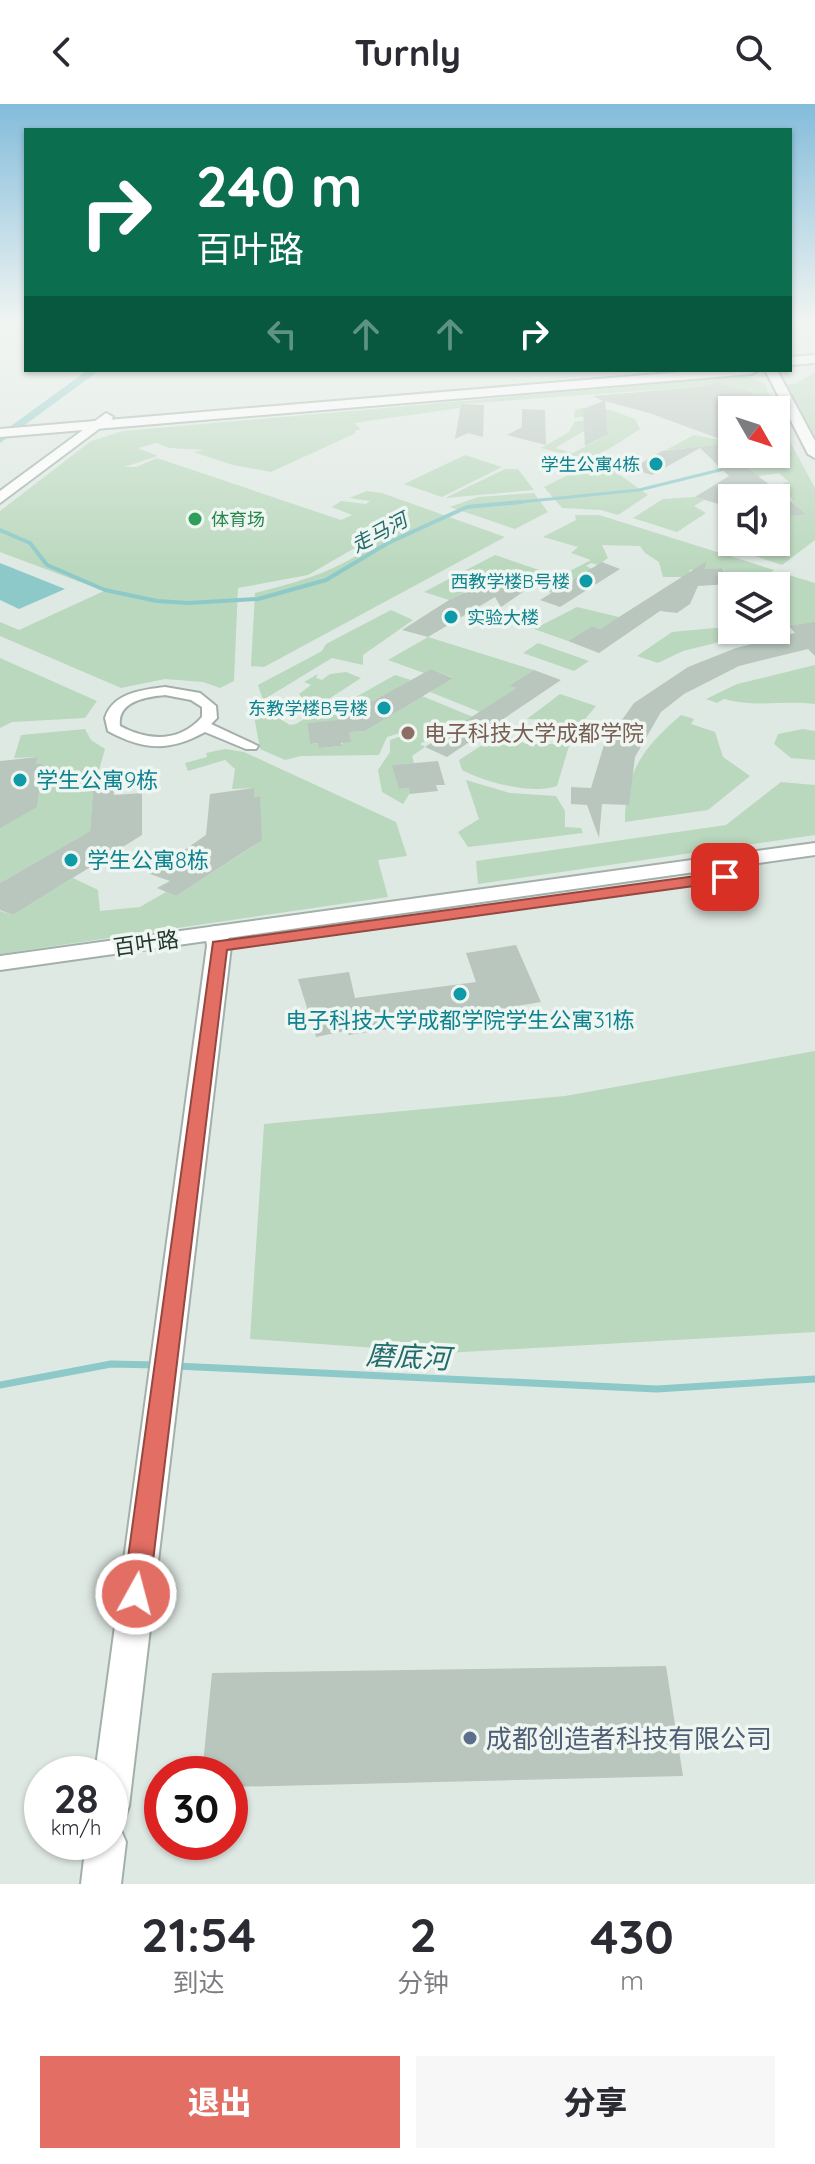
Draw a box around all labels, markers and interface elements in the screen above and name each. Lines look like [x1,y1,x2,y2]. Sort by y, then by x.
icon: back [40,30,84,74]
text: Turnly [354,30,461,75]
icon: search [731,30,775,74]
text: 240 m [196,151,363,221]
icon: right [64,160,168,264]
text: 百叶路 [196,226,304,271]
icon: left [260,312,304,356]
icon: ahead [344,312,388,356]
icon: ahead [428,312,472,356]
icon: right [512,312,556,356]
north arrow [718,396,790,468]
map controls [718,396,790,644]
place label: 学生公寓4栋 [541,453,640,476]
marker: 学生公寓4栋 [647,455,665,473]
button: sound [718,484,790,556]
water label: 走马河 [347,505,415,557]
place label: 体育场 [211,508,265,531]
marker: 体育场 [186,510,204,528]
place label: 西教学楼B号楼 [450,570,570,593]
marker: 西教学楼B号楼 [577,572,595,590]
button: layers [718,572,790,644]
place label: 实验大楼 [467,606,539,629]
marker: 实验大楼 [442,608,460,626]
place label: 东教学楼B号楼 [248,697,368,720]
marker: 东教学楼B号楼 [375,699,393,717]
place label: 电子科技大学成都学院 [424,719,644,747]
marker: 电子科技大学成都学院 [399,724,417,742]
place label: 学生公寓9栋 [36,766,158,794]
marker: 学生公寓9栋 [11,771,29,789]
pin [691,843,759,911]
place label: 学生公寓8栋 [87,846,209,874]
marker: 学生公寓8栋 [62,851,80,869]
icon: arrive [703,855,747,899]
street label: 百叶路 [111,925,181,961]
marker: 电子科技大学成都学院学生公寓31栋 [451,985,469,1003]
place label: 电子科技大学成都学院学生公寓31栋 [285,1006,635,1034]
water label: 磨底河 [365,1336,456,1376]
position arrow [94,1552,178,1636]
place label: 成都创造者科技有限公司 [486,1722,772,1755]
marker: 成都创造者科技有限公司 [461,1729,479,1747]
speed limit sign: 30 [144,1756,248,1860]
text: 28 [54,1773,98,1823]
text: km/h [51,1815,101,1840]
text: 21:54 [141,1904,256,1964]
text: 2 [410,1904,437,1964]
text: 430 [590,1906,674,1966]
text: m [620,1964,644,1997]
text: 到达 [173,1966,225,1999]
text: 分钟 [397,1966,449,1999]
button: 退出 [40,2056,400,2148]
button: 分享 [416,2056,775,2148]

